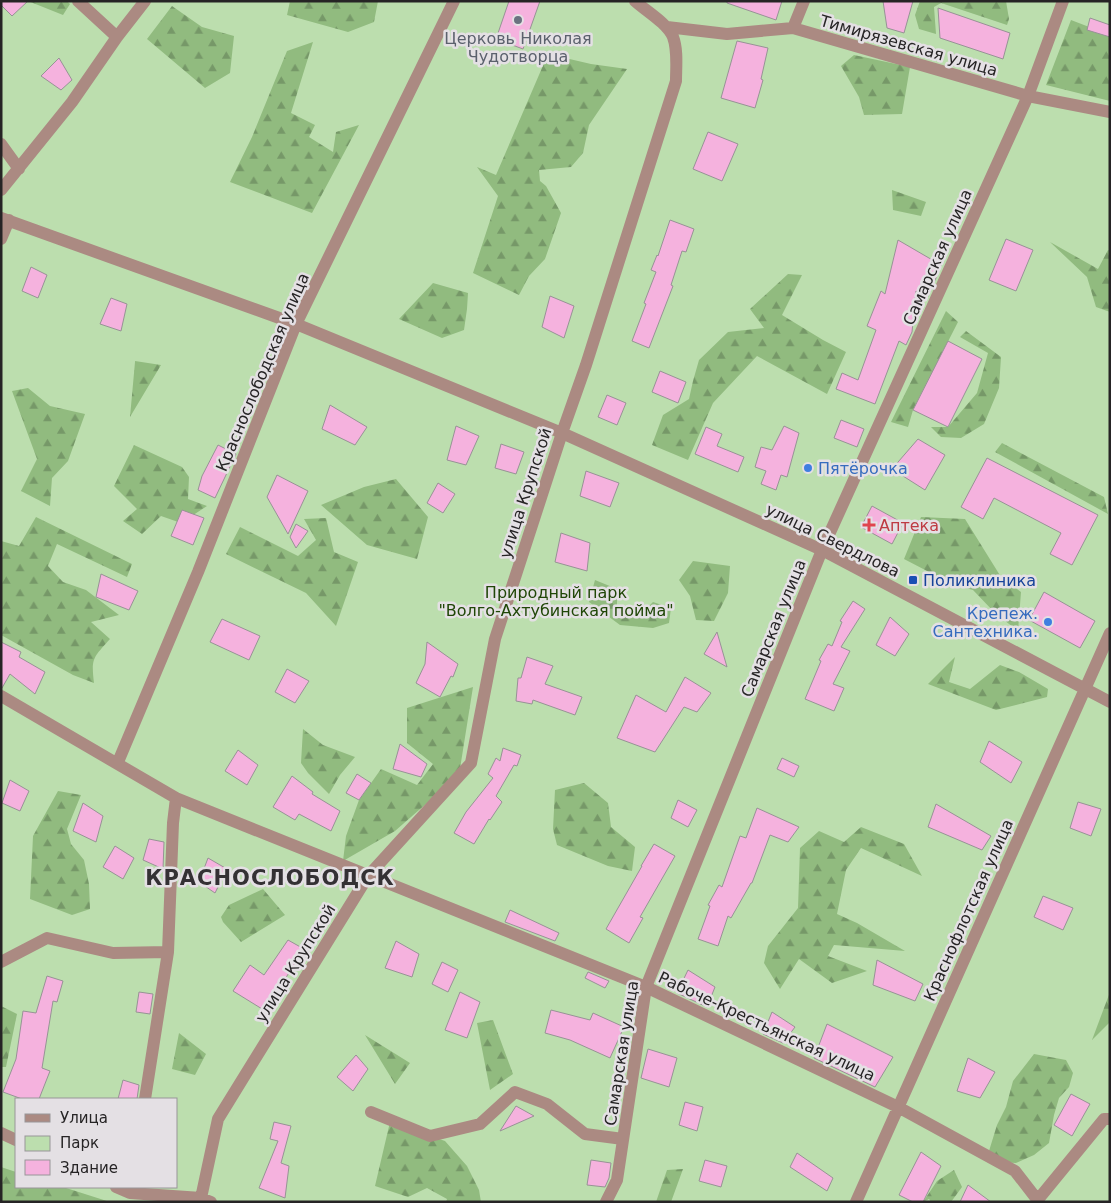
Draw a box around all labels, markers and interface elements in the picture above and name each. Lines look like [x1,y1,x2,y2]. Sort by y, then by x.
street label: Тимирязевская улица [817,11,1000,80]
marker: Церковь Николая Чудотворца [512,14,524,26]
place label: Церковь Николая Чудотворца [444,29,592,66]
street label: Самарская улица [899,186,976,328]
street label: Краснослободская улица [212,270,313,474]
street label: улица Крупской [495,426,556,561]
place label: Пятёрочка [818,459,908,478]
marker: Пятёрочка [802,462,814,474]
street label: улица Свердлова [763,500,903,581]
place label: Аптека [879,516,939,535]
marker: Аптека [863,519,875,531]
street label: Самарская улица [737,557,810,700]
place label: Поликлиника [923,571,1036,590]
marker: Поликлиника [907,574,919,586]
park label: Природный парк "Волго-Ахтубинская пойма" [438,583,674,620]
place label: Крепеж. Сантехника. [933,604,1038,641]
marker: Крепеж. Сантехника. [1042,616,1054,628]
street label: Краснофлотская улица [920,816,1017,1004]
district label: КРАСНОСЛОБОДСК [145,866,395,890]
street label: улица Крупской [251,901,340,1026]
street label: Рабоче-Крестьянская улица [655,968,878,1085]
street label: Самарская улица [601,979,642,1127]
legend [15,1098,178,1188]
text: Улица [60,1109,108,1127]
text: Парк [60,1134,99,1152]
text: Здание [60,1159,118,1177]

